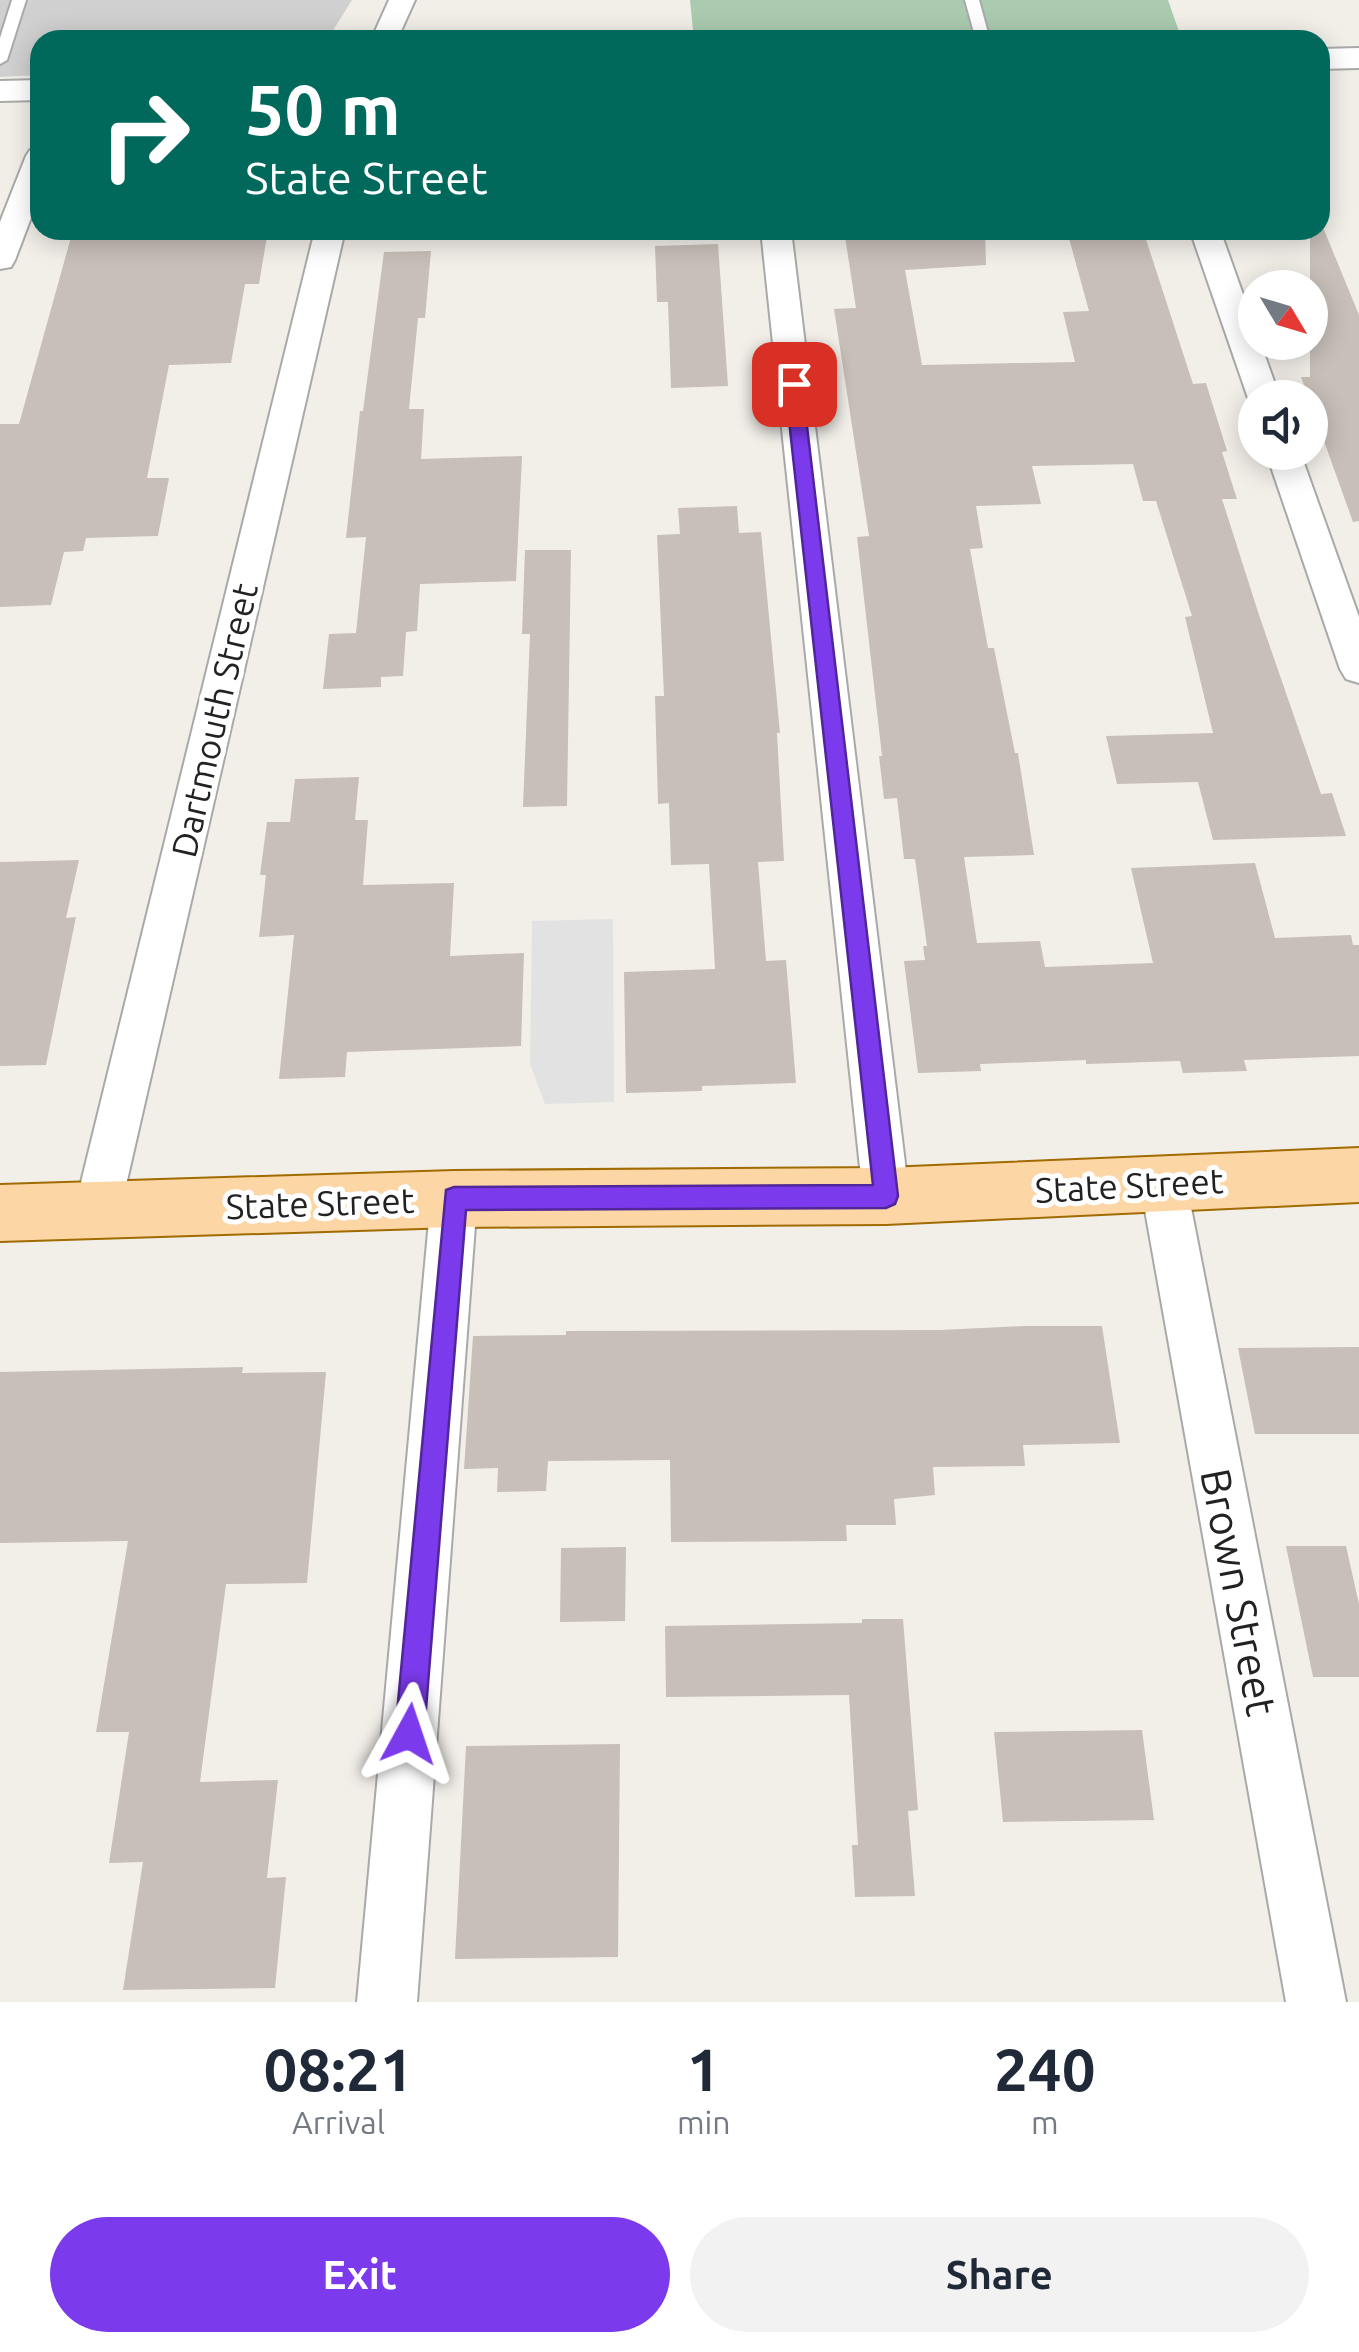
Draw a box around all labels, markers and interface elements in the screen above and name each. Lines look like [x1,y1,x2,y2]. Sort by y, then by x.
icon: right [80,70,210,200]
text: 50 m [245,70,401,148]
text: State Street [245,152,488,203]
north arrow [1238,270,1328,360]
map controls [1238,270,1328,470]
pin [752,342,837,427]
icon: arrive [767,357,822,412]
button: sound [1238,380,1328,470]
street label: Dartmouth Street [163,579,265,861]
street label: State Street [1034,1160,1225,1210]
street label: State Street [225,1180,415,1226]
street label: Brown Street [1192,1465,1286,1719]
position arrow [357,1682,461,1786]
text: 08:21 [263,2035,414,2102]
text: 1 [687,2035,721,2102]
text: 240 [994,2035,1096,2102]
text: Arrival [292,2104,385,2140]
text: min [677,2104,731,2140]
text: m [1031,2104,1059,2140]
button: Exit [50,2217,670,2332]
button: Share [690,2217,1309,2332]

